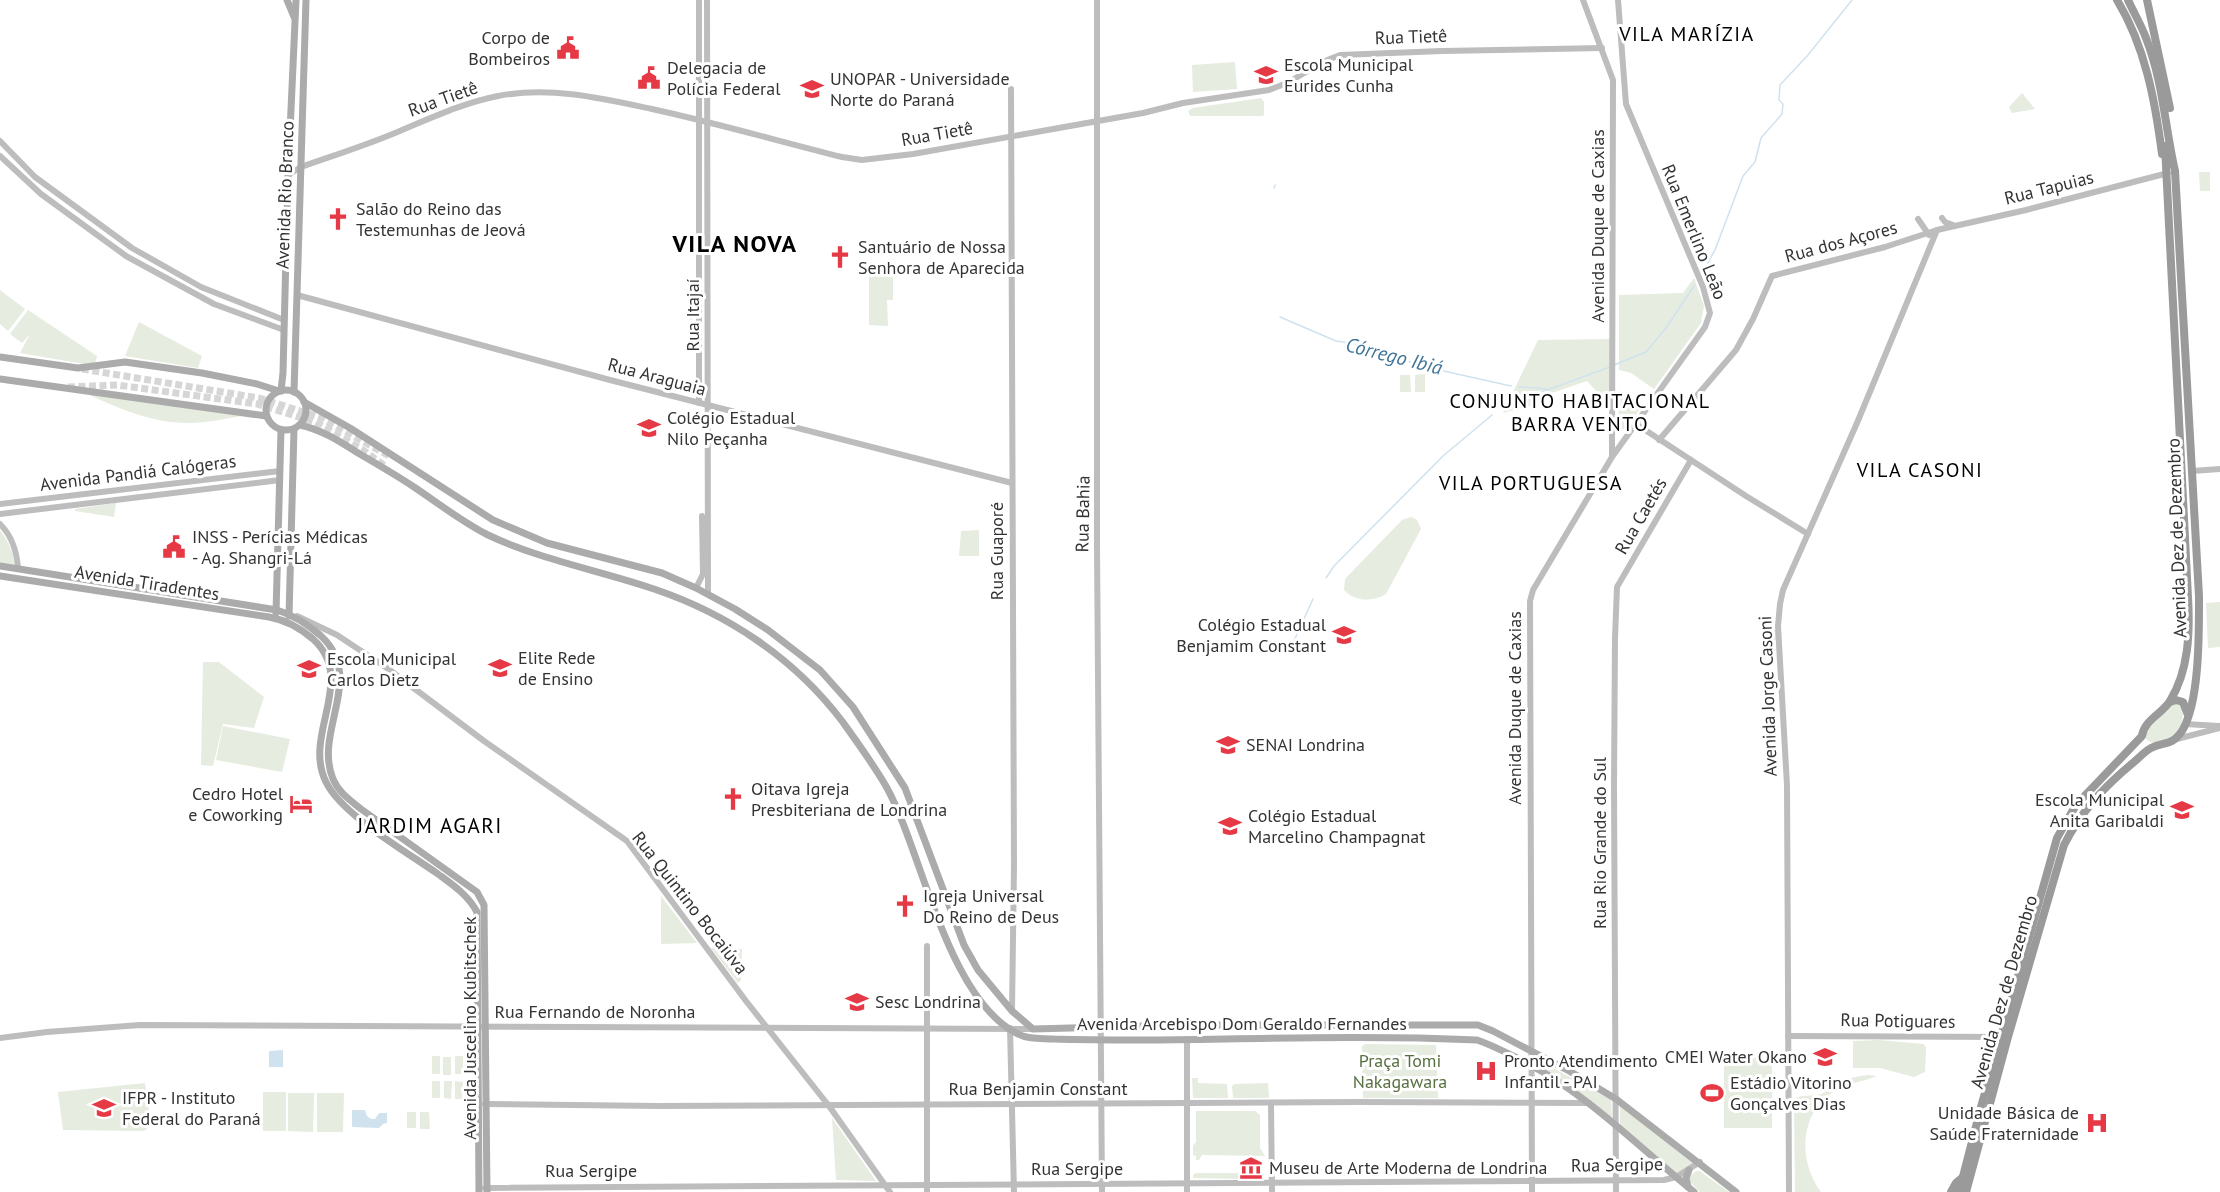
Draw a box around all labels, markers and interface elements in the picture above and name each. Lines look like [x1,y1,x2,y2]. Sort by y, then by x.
district label: VILA MARÍZIA [1618,21,1755,47]
street label: Rua Tietê [1374,24,1448,49]
place label: Corpo de Bombeiros [468,26,550,70]
public building icon: Corpo de Bombeiros [555,35,581,61]
place label: Escola Municipal Eurides Cunha [1284,53,1414,97]
place label: Delegacia de Polícia Federal [667,56,781,100]
school or university icon: Escola Municipal Eurides Cunha [1253,62,1279,88]
public building icon: Delegacia de Polícia Federal [636,65,662,91]
place label: UNOPAR - Universidade Norte do Paraná [830,67,1010,111]
street label: Rua Tietê [405,75,481,122]
school or university icon: UNOPAR - Universidade Norte do Paraná [799,76,825,102]
street label: Rua Tietê [899,116,975,151]
street label: Avenida Rio Branco [270,120,299,270]
street label: Avenida Duque de Caxias [1586,129,1609,323]
street label: Rua Emerlino Leão [1657,161,1732,303]
street label: Rua Tapuias [2002,165,2096,210]
place label: Salão do Reino das Testemunhas de Jeová [356,197,526,241]
church icon: Salão do Reino das Testemunhas de Jeová [325,206,351,232]
street label: Rua dos Açores [1782,215,1900,268]
district label: VILA NOVA [671,228,798,259]
place label: Santuário de Nossa Senhora de Aparecida [858,235,1025,279]
church icon: Santuário de Nossa Senhora de Aparecida [827,244,853,270]
street label: Rua Itajaí [681,278,704,351]
water label: Córrego Ibiá [1343,331,1445,381]
street label: Rua Araguaia [605,352,709,401]
district label: CONJUNTO HABITACIONAL BARRA VENTO [1449,388,1711,437]
place label: Colégio Estadual Nilo Peçanha [667,406,796,450]
school or university icon: Colégio Estadual Nilo Peçanha [636,415,662,441]
street label: Avenida Dez de Dezembro [2162,438,2191,638]
street label: Avenida Pandiá Calógeras [39,449,237,496]
district label: VILA CASONI [1856,457,1983,483]
district label: VILA PORTUGUESA [1438,470,1623,496]
street label: Rua Caetés [1609,473,1672,558]
street label: Rua Bahia [1070,475,1095,553]
street label: Rua Guaporé [985,502,1008,600]
place label: INSS - Perícias Médicas - Ag. Shangri-Lá [192,525,368,569]
public building icon: INSS - Perícias Médicas - Ag. Shangri-Lá [161,534,187,560]
street label: Avenida Tiradentes [73,560,221,605]
street label: Avenida Duque de Caxias [1503,611,1526,805]
place label: Colégio Estadual Benjamim Constant [1176,613,1327,657]
street label: Avenida Jorge Casoni [1753,615,1782,777]
school or university icon: Colégio Estadual Benjamim Constant [1331,622,1357,648]
place label: Elite Rede de Ensino [518,646,595,690]
place label: Escola Municipal Carlos Dietz [327,647,457,691]
school or university icon: Elite Rede de Ensino [487,655,513,681]
school or university icon: Escola Municipal Carlos Dietz [296,656,322,682]
school or university icon: SENAI Londrina [1215,732,1241,758]
place label: SENAI Londrina [1246,733,1365,756]
street label: Rua Rio Grande do Sul [1588,756,1611,929]
place label: Oitava Igreja Presbiteriana de Londrina [751,777,947,821]
place label: Cedro Hotel e Coworking [188,782,284,826]
church icon: Oitava Igreja Presbiteriana de Londrina [720,786,746,812]
place label: Escola Municipal Anita Garibaldi [2035,788,2165,832]
hotel icon: Cedro Hotel e Coworking [288,791,314,817]
school or university icon: Escola Municipal Anita Garibaldi [2169,797,2195,823]
place label: Colégio Estadual Marcelino Champagnat [1248,804,1425,848]
district label: JARDIM AGARI [356,812,503,839]
school or university icon: Colégio Estadual Marcelino Champagnat [1217,813,1243,839]
street label: Rua Quintino Bocaiúva [627,827,753,979]
place label: Igreja Universal Do Reino de Deus [923,884,1059,928]
church icon: Igreja Universal Do Reino de Deus [892,893,918,919]
street label: Avenida Dez de Dezembro [1965,893,2042,1091]
street label: Avenida Juscelino Kubitschek [458,916,481,1140]
school or university icon: Sesc Londrina [844,989,870,1015]
place label: Sesc Londrina [875,990,981,1013]
street label: Rua Fernando de Noronha [494,1000,696,1023]
street label: Rua Potiguares [1840,1008,1956,1033]
street label: Avenida Arcebispo Dom Geraldo Fernandes [1077,1012,1407,1035]
school or university icon: CMEI Water Okano [1812,1044,1838,1070]
place label: CMEI Water Okano [1665,1045,1807,1068]
park label: Praça Tomi Nakagawara [1353,1049,1447,1093]
place label: Pronto Atendimento Infantil - PAI [1504,1049,1658,1093]
hospital icon: Pronto Atendimento Infantil - PAI [1473,1058,1499,1084]
place label: Estádio Vitorino Gonçalves Dias [1730,1071,1852,1115]
street label: Rua Benjamin Constant [949,1077,1128,1100]
sports icon: Estádio Vitorino Gonçalves Dias [1699,1080,1725,1106]
place label: IFPR - Instituto Federal do Paraná [122,1086,261,1130]
school or university icon: IFPR - Instituto Federal do Paraná [91,1095,117,1121]
place label: Unidade Básica de Saúde Fraternidade [1930,1101,2079,1145]
hospital icon: Unidade Básica de Saúde Fraternidade [2084,1110,2110,1136]
street label: Rua Sergipe [1571,1152,1663,1177]
museum icon: Museu de Arte Moderna de Londrina [1238,1155,1264,1181]
place label: Museu de Arte Moderna de Londrina [1269,1156,1547,1179]
street label: Rua Sergipe [1031,1157,1123,1180]
street label: Rua Sergipe [545,1159,637,1182]

